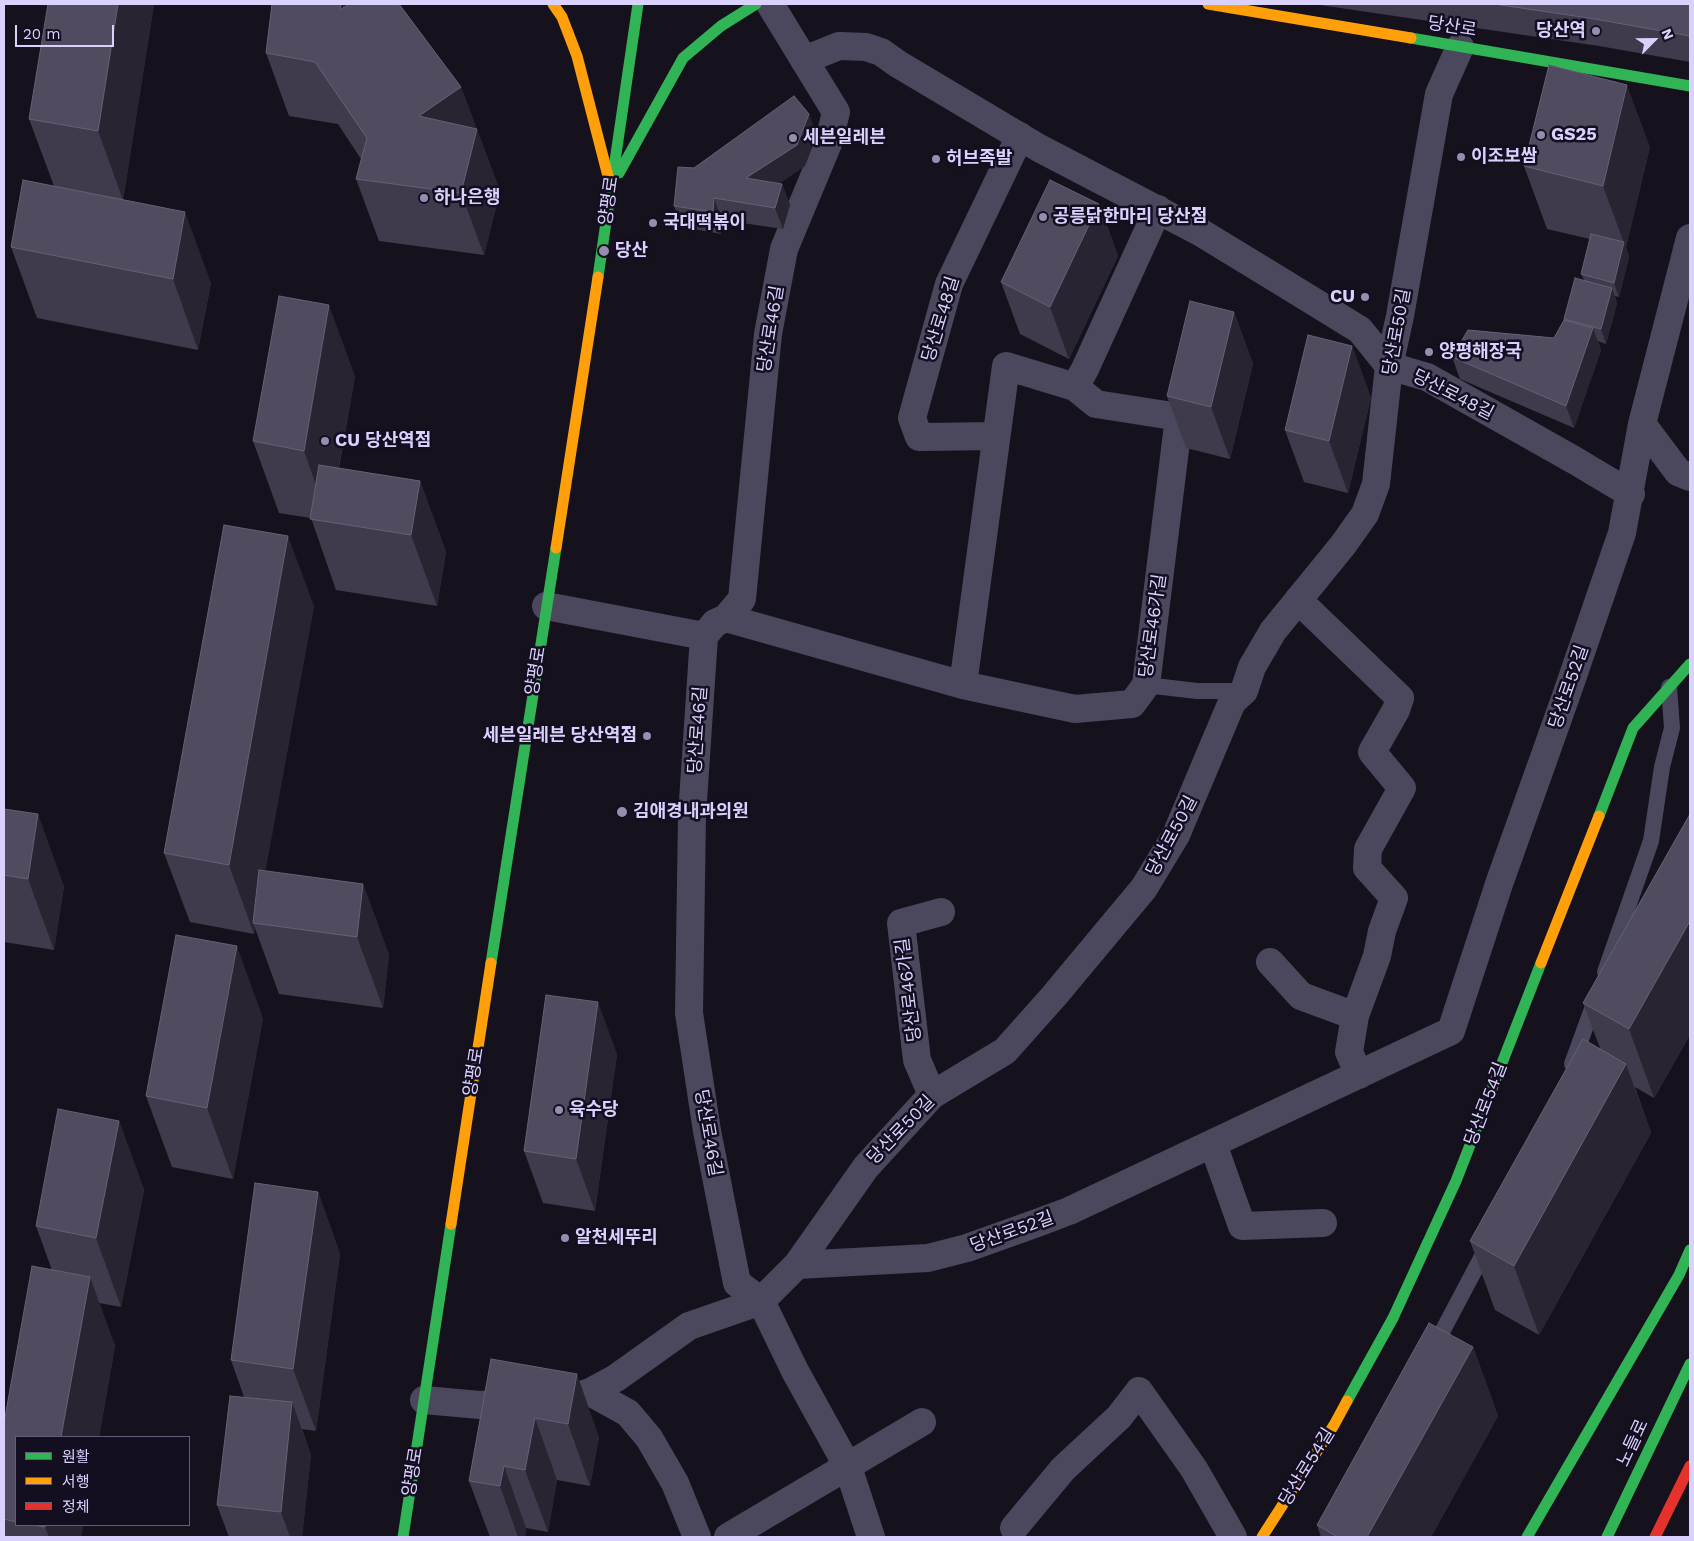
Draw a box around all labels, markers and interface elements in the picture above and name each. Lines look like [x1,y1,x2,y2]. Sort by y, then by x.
street label: 당산로 [1426,12,1478,42]
scale bar [18,15,116,47]
north arrow [1629,15,1679,65]
place label: 당산역 [1536,20,1586,42]
text: 20 m [23,25,61,43]
marker: 당산역 [1590,25,1602,37]
text: N [1658,26,1677,42]
place label: GS25 [1551,124,1597,146]
place label: 세븐일레븐 [803,127,886,149]
marker: GS25 [1535,129,1547,141]
marker: 세븐일레븐 [787,132,799,144]
place label: 이조보쌈 [1471,146,1537,168]
place label: 허브족발 [946,148,1012,170]
marker: 이조보쌈 [1455,151,1467,163]
marker: 허브족발 [930,153,942,165]
street label: 양평로 [595,175,623,227]
place label: 하나은행 [434,187,500,209]
marker: 하나은행 [418,192,430,204]
place label: 공릉닭한마리 당산점 [1053,206,1207,228]
marker: 공릉닭한마리 당산점 [1037,211,1049,223]
place label: 국대떡볶이 [663,212,746,234]
marker: 국대떡볶이 [647,217,659,229]
place label: 당산 [615,240,648,262]
marker: 당산 [597,244,611,258]
street label: 당산로48길 [918,274,964,364]
street label: 당산로46길 [753,284,789,374]
place label: CU [1330,286,1355,308]
street label: 당산로50길 [1379,287,1415,377]
marker: CU [1359,291,1371,303]
place label: 양평해장국 [1439,341,1522,363]
marker: 양평해장국 [1423,346,1435,358]
street label: 당산로48길 [1409,365,1497,425]
place label: CU 당산역점 [335,430,431,452]
marker: CU 당산역점 [319,435,331,447]
street label: 당산로46가길 [1135,573,1171,679]
street label: 당산로52길 [1545,642,1593,732]
street label: 양평로 [521,645,551,697]
street label: 당산로46길 [684,685,712,775]
place label: 세븐일레븐 당산역점 [483,725,637,747]
marker: 세븐일레븐 당산역점 [641,730,653,742]
street label: 당산로50길 [1142,792,1202,880]
place label: 김애경내과의원 [633,801,749,823]
marker: 김애경내과의원 [615,805,629,819]
street label: 당산로46가길 [892,937,926,1043]
street label: 양평로 [459,1046,489,1098]
street label: 당산로54길 [1460,1059,1512,1149]
street label: 당산로46길 [690,1088,726,1178]
street label: 당산로50길 [863,1091,939,1169]
place label: 육수당 [569,1099,619,1121]
marker: 육수당 [553,1104,565,1116]
street label: 당산로52길 [967,1207,1057,1257]
place label: 알천세뚜리 [575,1227,658,1249]
marker: 알천세뚜리 [559,1232,571,1244]
street label: 노들로 [1613,1416,1653,1470]
street label: 당산로54길 [1275,1424,1339,1510]
legend [15,1436,190,1526]
street label: 양평로 [398,1446,428,1498]
text: 원활 [62,1448,90,1466]
text: 서행 [62,1473,90,1491]
text: 정체 [62,1498,90,1516]

